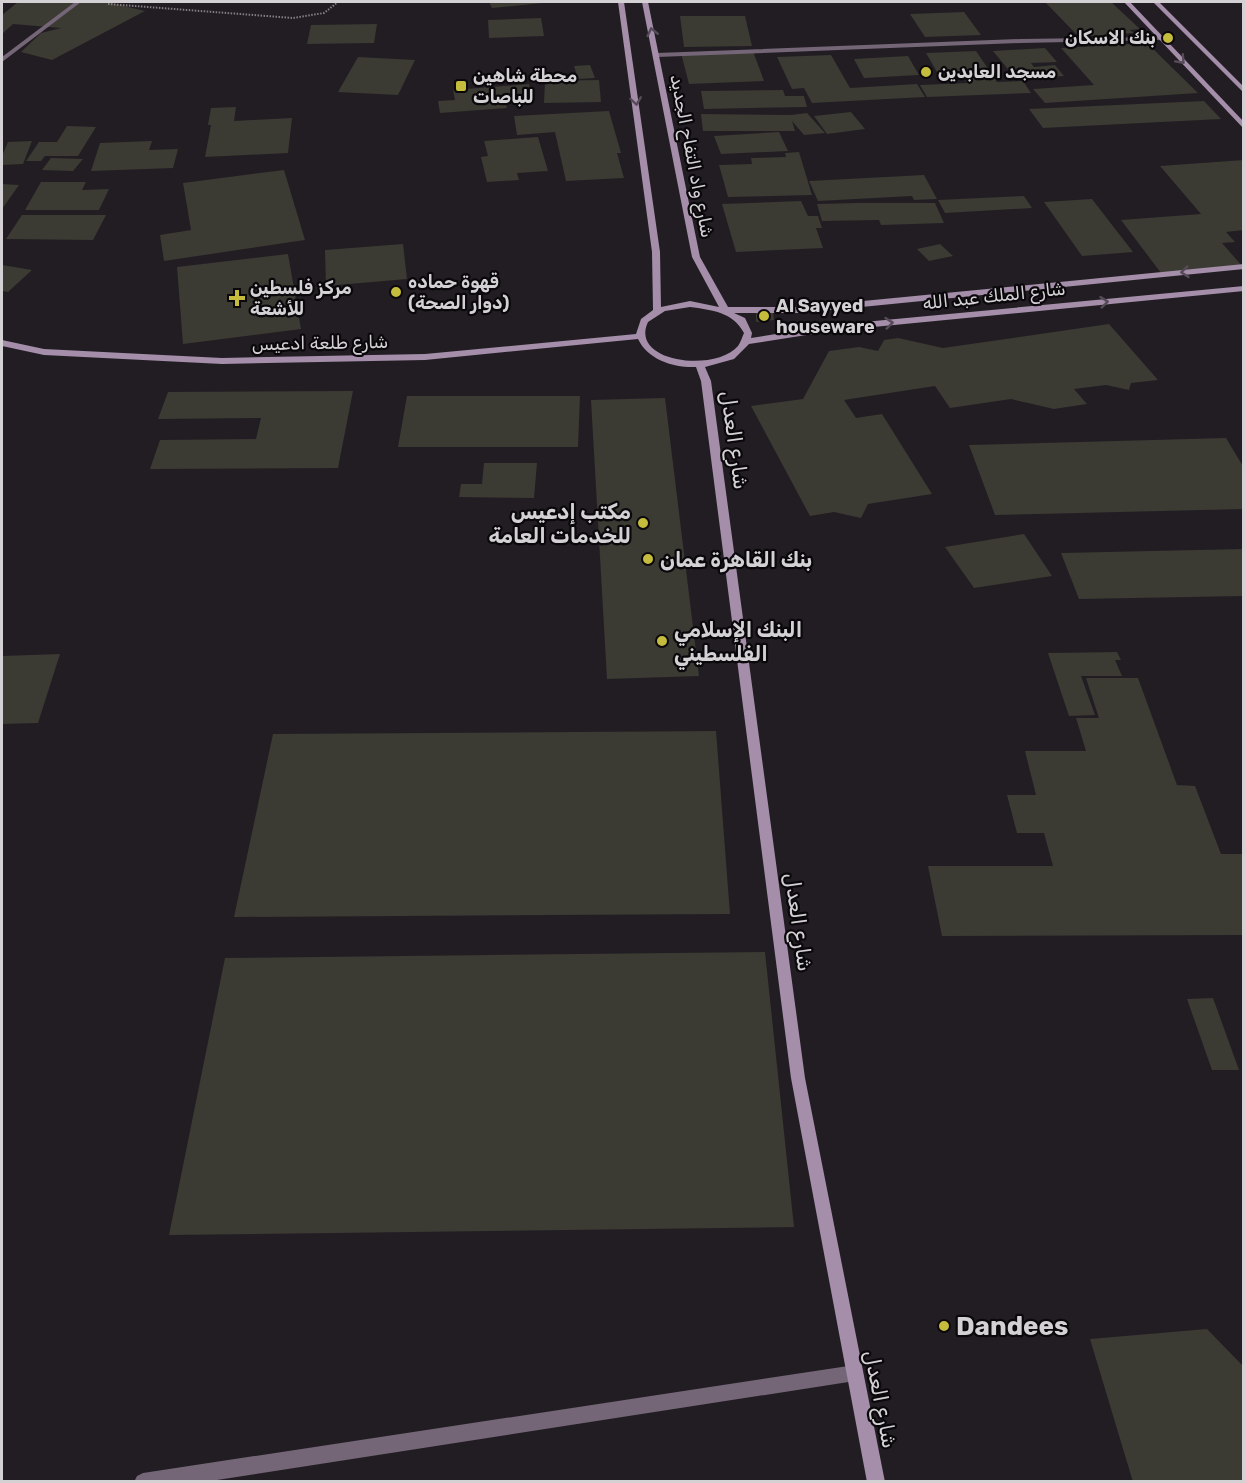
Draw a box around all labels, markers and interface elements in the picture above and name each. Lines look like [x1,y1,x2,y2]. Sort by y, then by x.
place label: بنك الاسكان [1065,27,1156,49]
one-way arrow [647,28,660,38]
marker: بنك الاسكان [1161,31,1175,45]
one-way arrow [1173,53,1184,64]
place label: مسجد العابدين [938,61,1056,83]
place label: محطة شاهين للباصات [473,65,577,108]
marker: مسجد العابدين [919,65,933,79]
street label: شارع واد التفاح الجديد [664,72,719,240]
marker: محطة شاهين للباصات [454,79,468,93]
one-way arrow [629,96,641,105]
one-way arrow [1181,265,1190,278]
place label: قهوة حماده (دوار الصحة) [408,271,509,314]
place label: مركز فلسطين للأشعة [250,277,352,320]
street label: شارع الملك عبد الله [922,278,1067,315]
marker: قهوة حماده (دوار الصحة) [389,285,403,299]
marker: مركز فلسطين للأشعة [228,289,246,307]
place label: Al Sayyed houseware [776,295,875,338]
one-way arrow [1100,296,1109,309]
marker: Al Sayyed houseware [757,309,771,323]
one-way arrow [885,317,894,330]
street label: شارع طلعة ادعيس [251,331,389,356]
street label: شارع العدل [714,389,754,491]
place label: مكتب إدعيس للخدمات العامة [489,499,631,548]
marker: مكتب إدعيس للخدمات العامة [636,516,650,530]
place label: بنك القاهرة عمان [660,547,812,573]
marker: بنك القاهرة عمان [641,552,655,566]
place label: البنك الإسلامي الفلسطيني [674,617,802,670]
marker: البنك الإسلامي الفلسطيني [655,634,669,648]
street label: شارع العدل [778,871,818,973]
place label: Dandees [956,1311,1068,1342]
marker: Dandees [937,1319,951,1333]
street label: شارع العدل [857,1348,903,1451]

